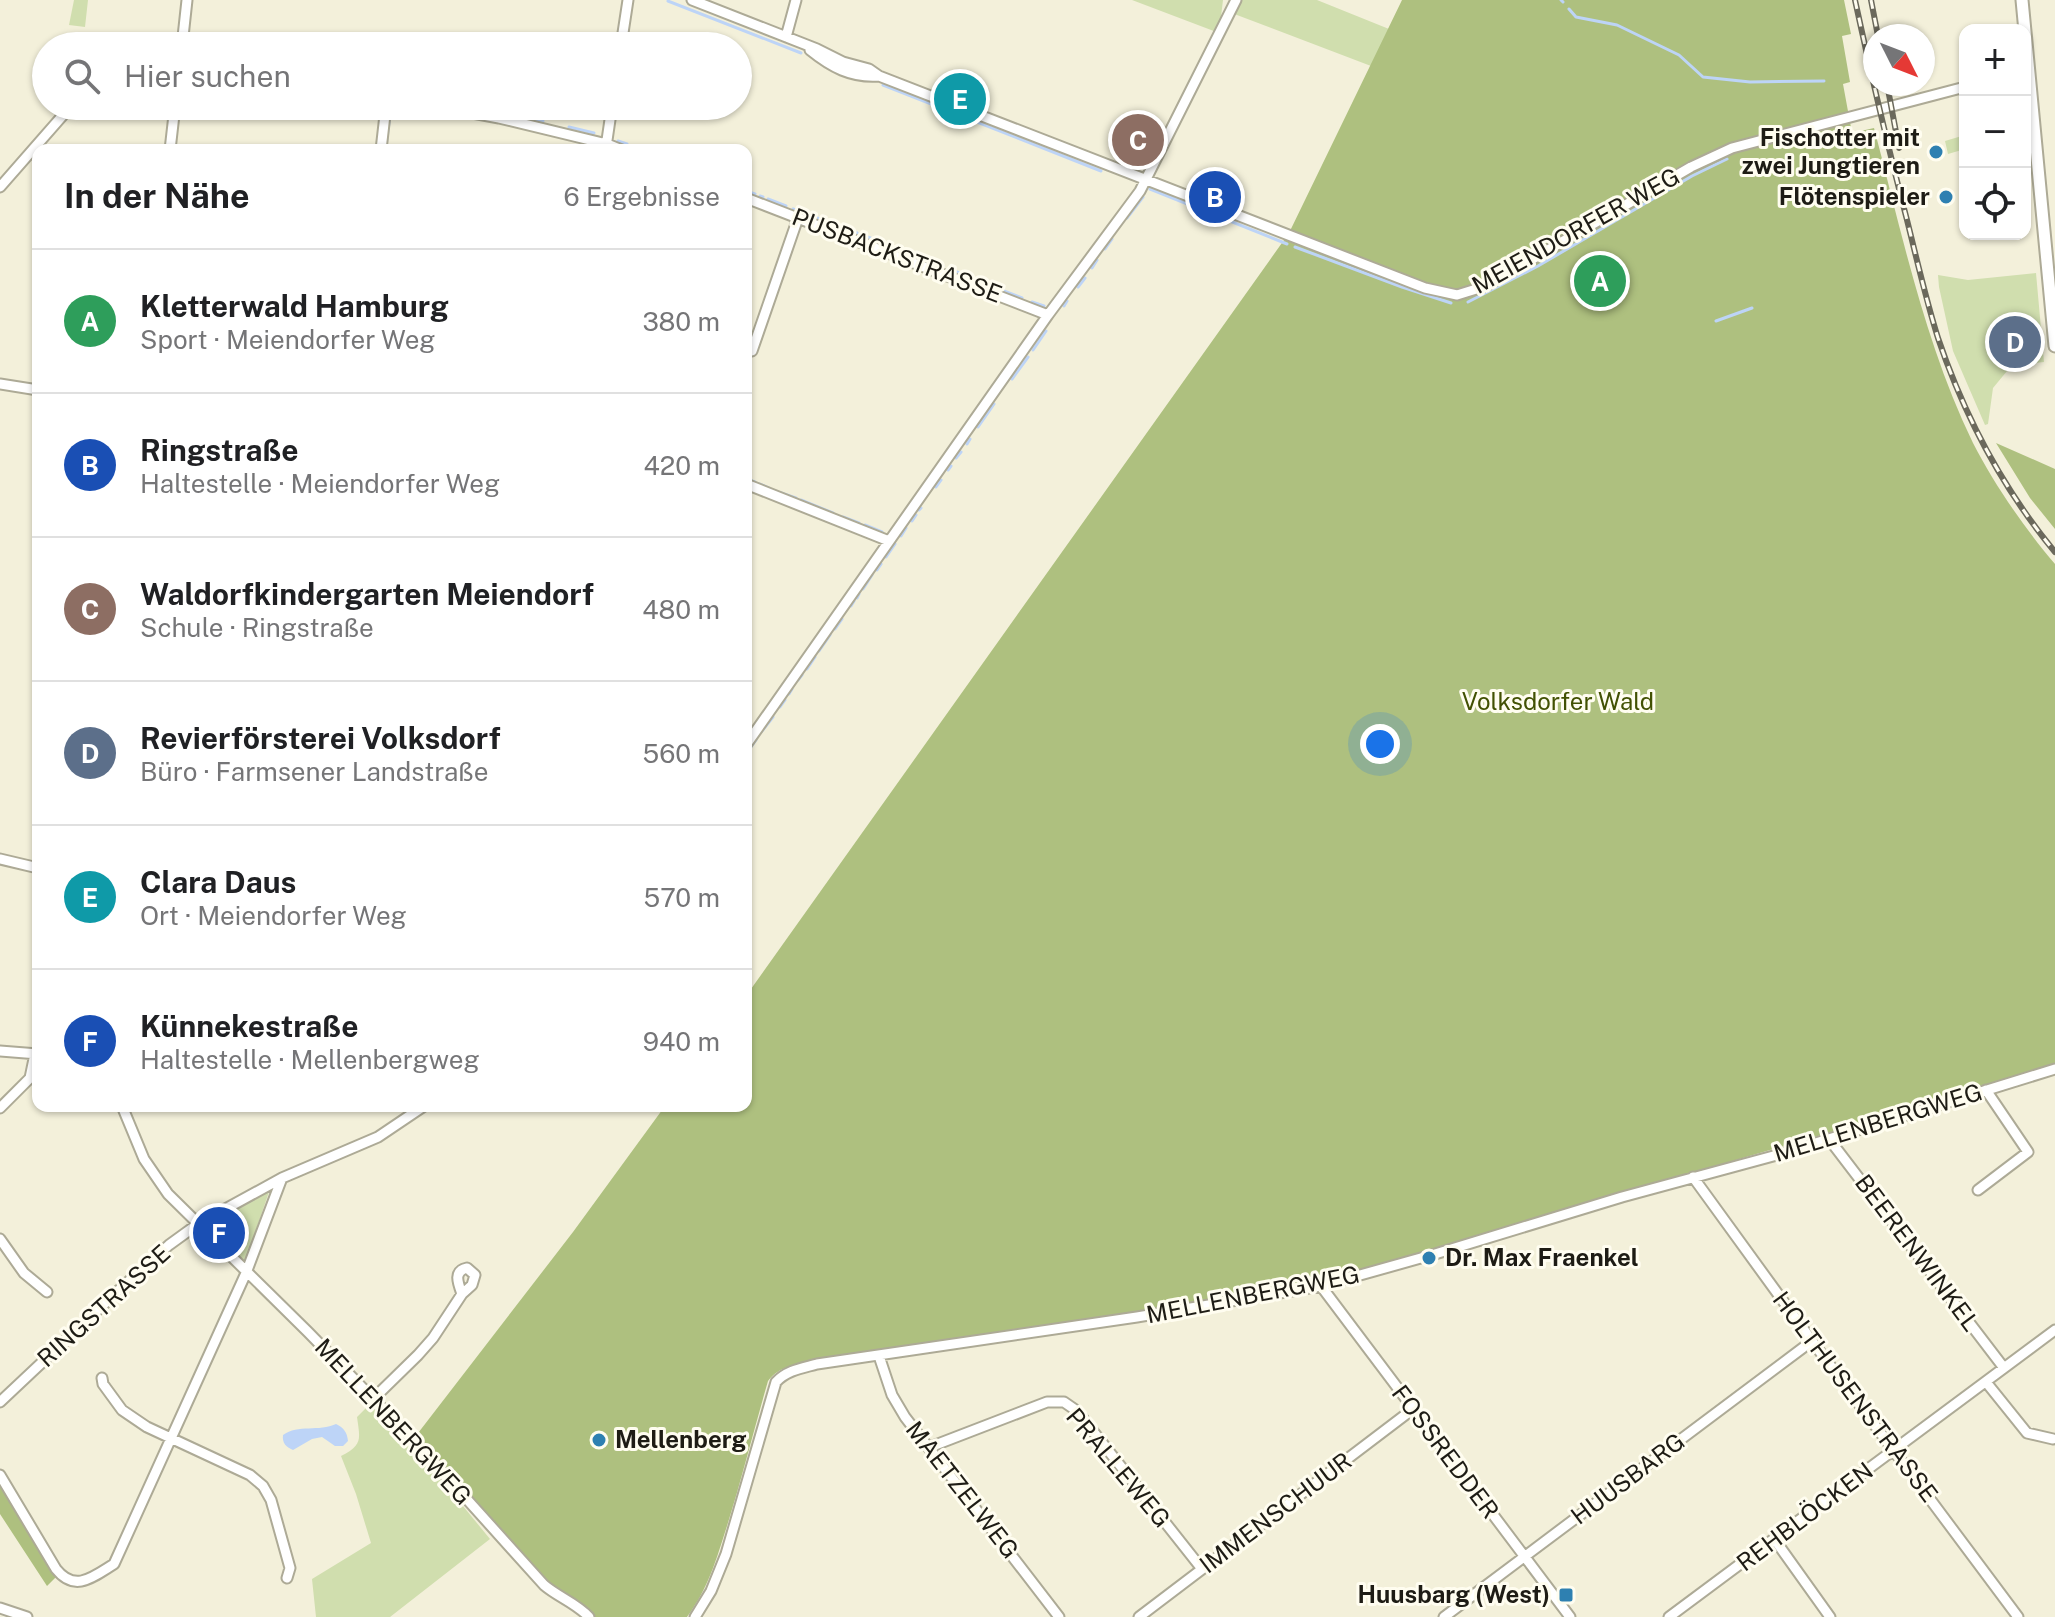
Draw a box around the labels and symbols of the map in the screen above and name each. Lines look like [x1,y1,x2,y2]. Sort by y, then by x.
north arrow [1863,24,1935,96]
pin: E [934,69,986,129]
pin: C [1112,110,1164,170]
place label: Fischotter mit zwei Jungtieren [1742,123,1920,179]
marker: Fischotter mit zwei Jungtieren [1927,143,1945,161]
street label: MEIENDORFER WEG [1467,161,1684,299]
pin: B [1189,167,1241,227]
place label: Flötenspieler [1779,182,1930,210]
marker: Flötenspieler [1937,188,1955,206]
street label: PUSBACKSTRASSE [788,202,1006,308]
pin: A [1574,251,1626,311]
pin: D [1989,312,2041,372]
park label: Volksdorfer Wald [1462,687,1654,715]
your location [1360,724,1400,764]
street label: MELLENBERGWEG [1770,1077,1985,1167]
street label: BEERENWINKEL [1850,1169,1986,1336]
pin: F [193,1203,245,1263]
street label: RINGSTRASSE [31,1238,175,1372]
place label: Dr. Max Fraenkel [1445,1243,1639,1271]
marker: Dr. Max Fraenkel [1420,1249,1438,1267]
street label: MELLENBERGWEG [1144,1260,1362,1328]
street label: HOLTHUSENSTRASSE [1768,1286,1944,1507]
street label: MELLENBERGWEG [310,1333,478,1510]
street label: FOSSREDDER [1387,1379,1505,1524]
street label: PRALLEWEG [1061,1402,1177,1533]
street label: MAETZELWEG [901,1415,1025,1563]
place label: Mellenberg [615,1425,747,1453]
street label: HUUSBARG [1565,1427,1690,1530]
marker: Mellenberg [590,1431,608,1449]
street label: IMMENSCHUUR [1194,1446,1357,1578]
street label: REHBLÖCKEN [1730,1455,1878,1576]
place label: Huusbarg (West) [1357,1580,1550,1608]
marker: Huusbarg (West) [1557,1586,1575,1604]

